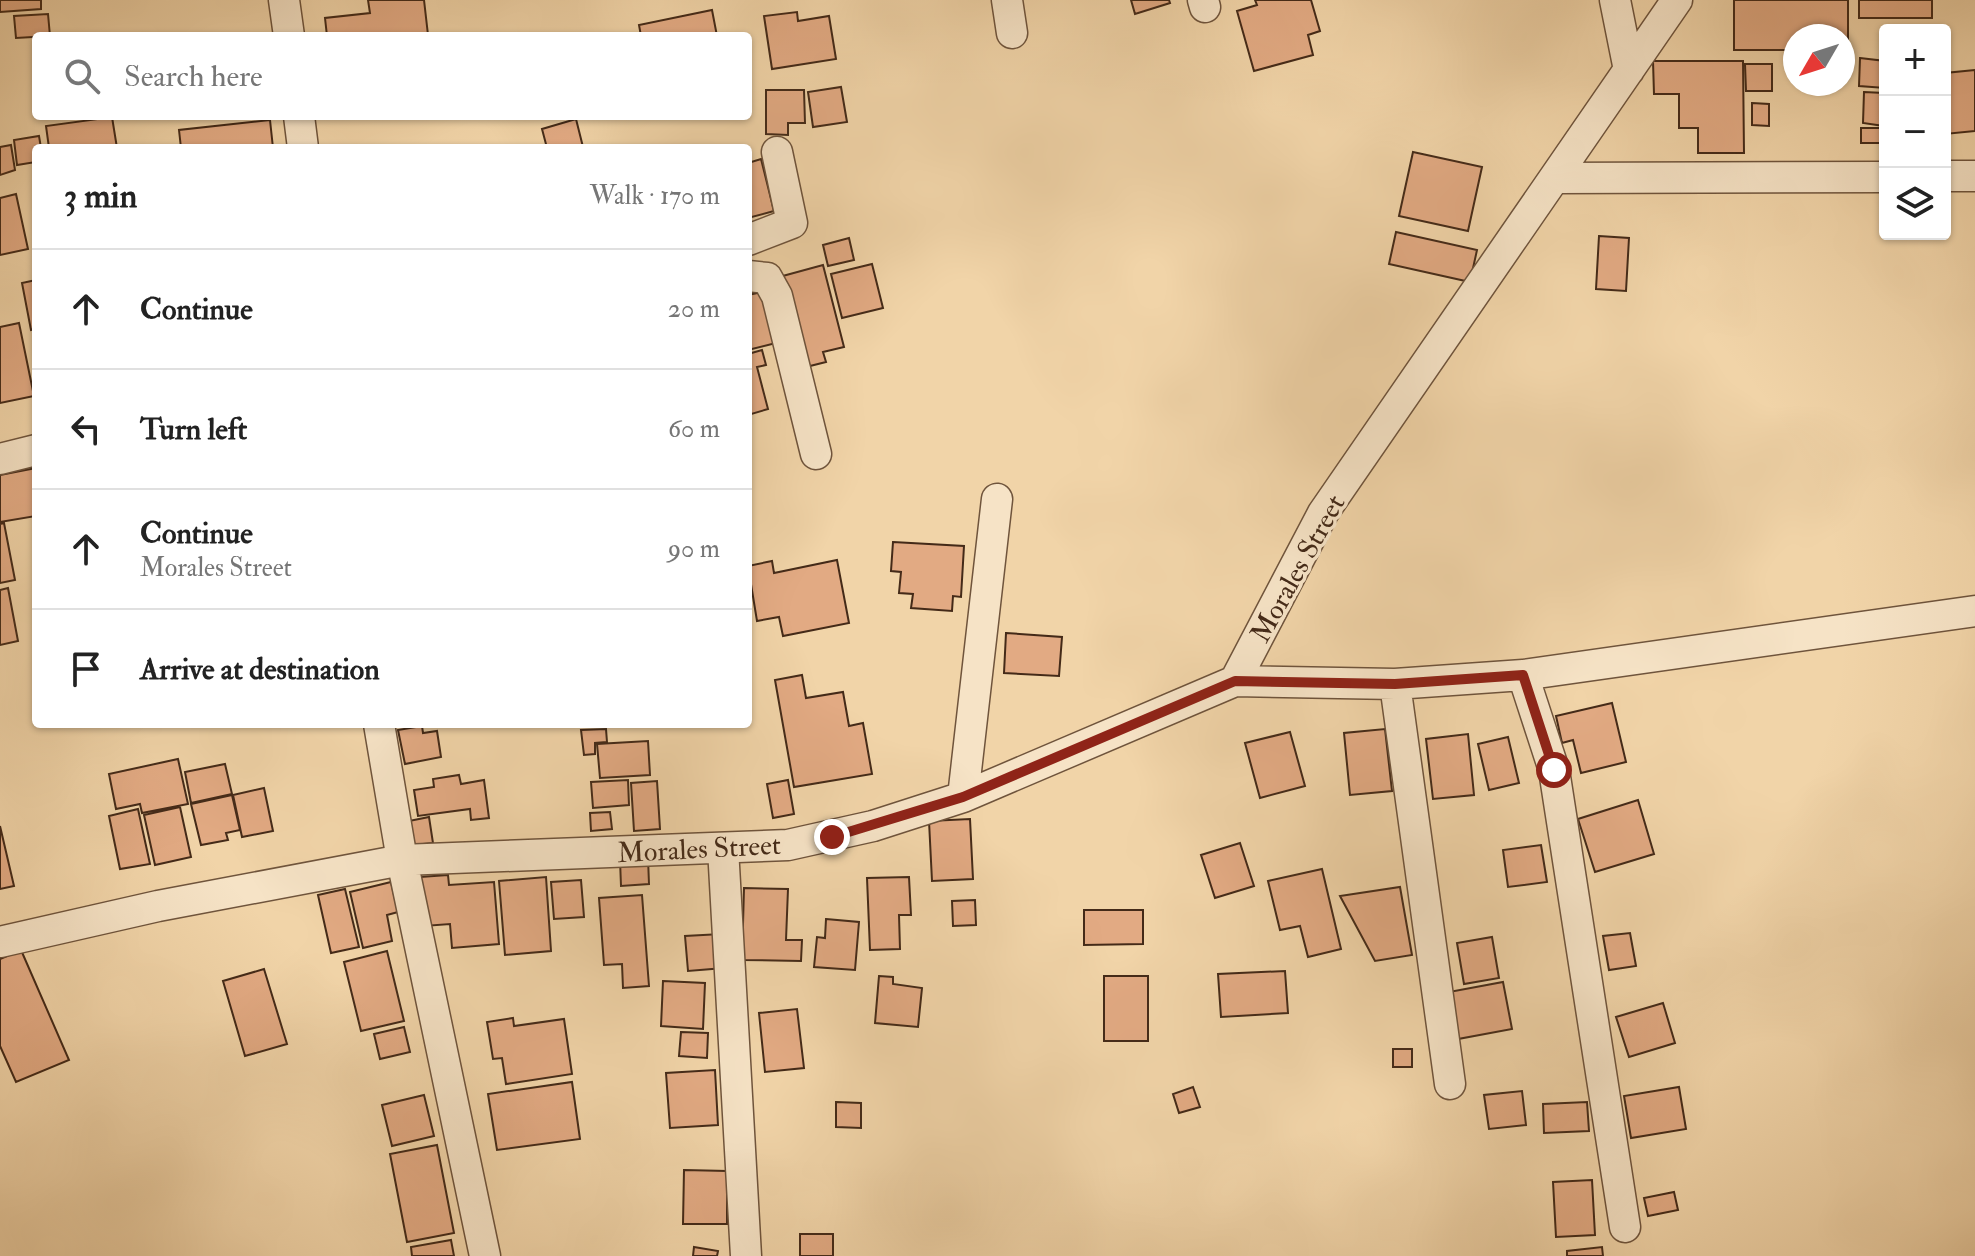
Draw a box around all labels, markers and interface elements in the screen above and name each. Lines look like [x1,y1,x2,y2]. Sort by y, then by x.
north arrow [1783,24,1855,96]
map controls [1879,24,1951,240]
button: + [1879,24,1951,96]
search box [32,32,752,120]
icon: search [60,54,104,98]
text: Search here [124,58,263,95]
button: − [1879,96,1951,168]
button: layers [1879,168,1951,240]
text: 3 min [64,175,137,218]
text: Walk · 170 m [590,180,720,212]
icon: ahead [64,287,108,331]
text: Continue [140,291,253,328]
text: 20 m [668,293,720,325]
icon: left [64,407,108,451]
text: Turn left [140,411,247,448]
text: 60 m [668,413,720,445]
street label: Morales Street [1243,489,1353,649]
text: Continue [140,515,253,552]
icon: ahead [64,527,108,571]
text: 90 m [668,533,720,565]
text: Morales Street [140,552,292,584]
icon: arrive [64,647,108,691]
text: Arrive at destination [140,651,380,688]
route start [1536,752,1572,788]
route end [814,819,850,855]
street label: Morales Street [616,828,782,871]

